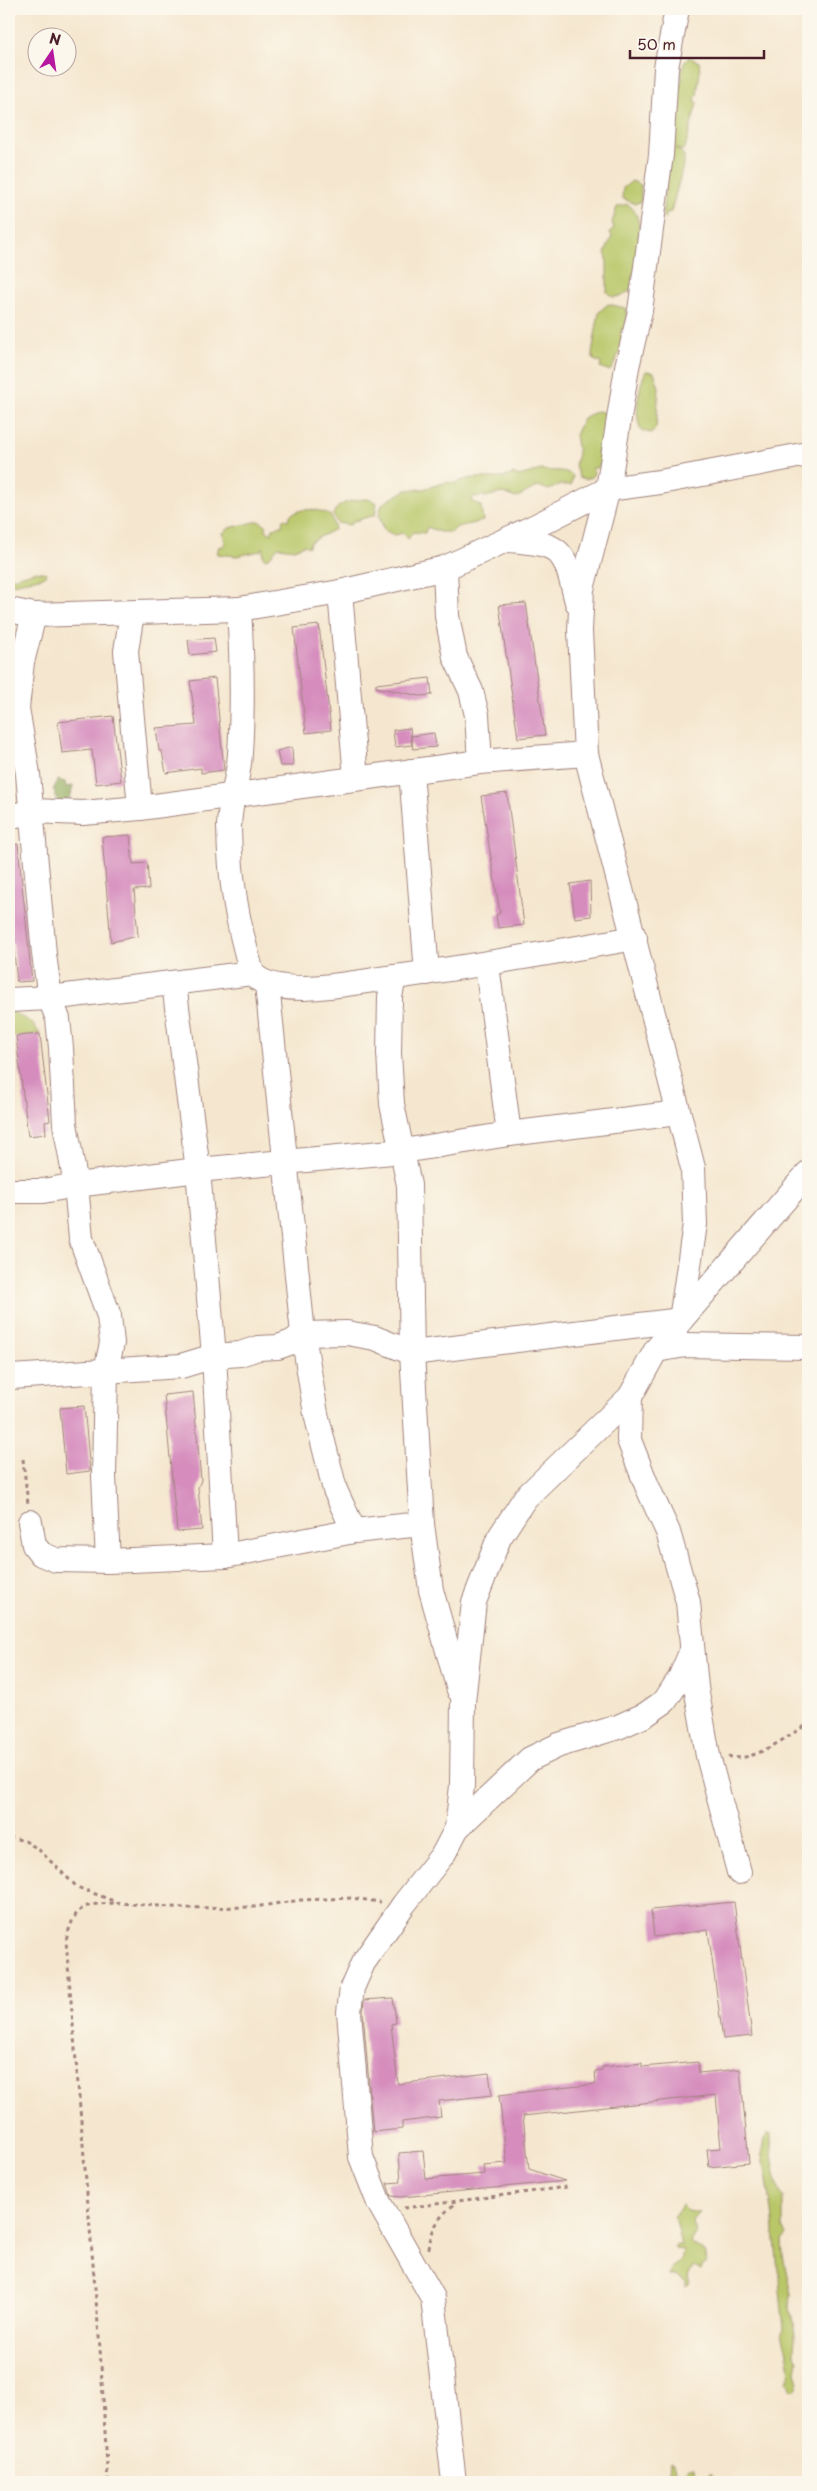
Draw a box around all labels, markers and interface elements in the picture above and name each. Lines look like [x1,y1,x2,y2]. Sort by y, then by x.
text: N [47,27,63,50]
north arrow [28,28,78,78]
scale bar [630,28,763,60]
text: 50 m [637,32,676,55]

